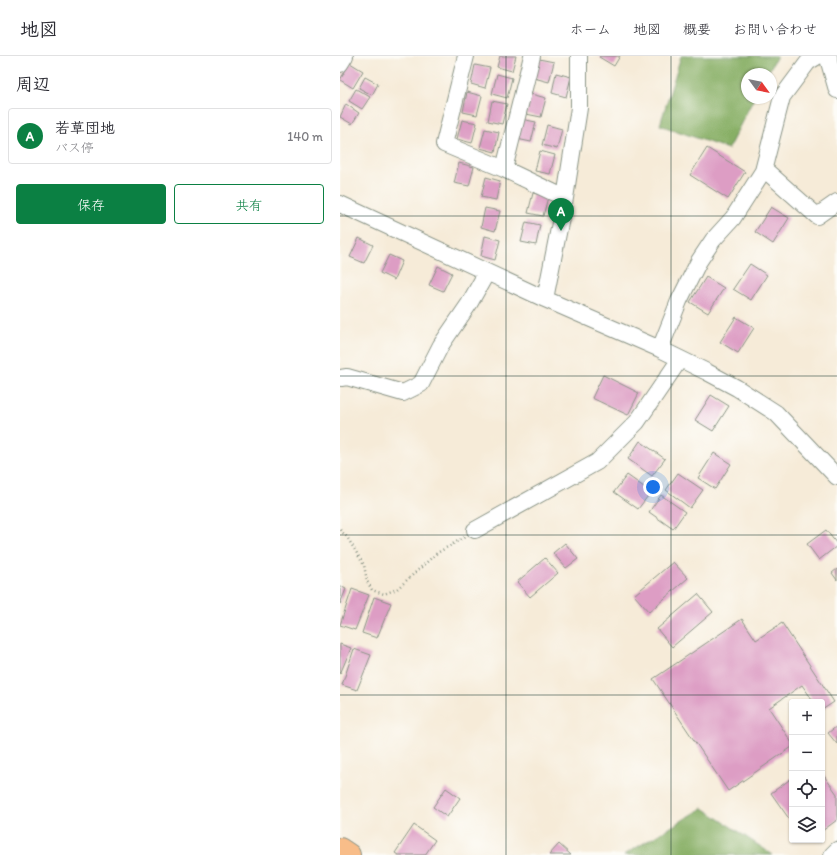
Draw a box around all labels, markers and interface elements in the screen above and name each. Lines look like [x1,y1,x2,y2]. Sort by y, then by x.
text: 地図 [20,18,58,41]
text: ホーム [570,21,611,38]
text: 地図 [633,21,661,38]
text: 概要 [683,21,711,38]
text: お問い合わせ [733,21,817,38]
north arrow [741,68,777,104]
text: 周辺 [16,74,50,94]
text: 若草団地 [55,119,115,137]
text: A [26,129,34,144]
text: 140 m [287,129,323,144]
text: バス停 [55,140,94,155]
button: 保存 [16,184,166,224]
button: 共有 [174,184,324,224]
pin: A [548,198,574,231]
your location [643,477,663,497]
map controls [789,699,825,843]
button: + [789,699,825,735]
button: − [789,735,825,771]
button: locate [789,771,825,807]
button: layers [789,807,825,843]

